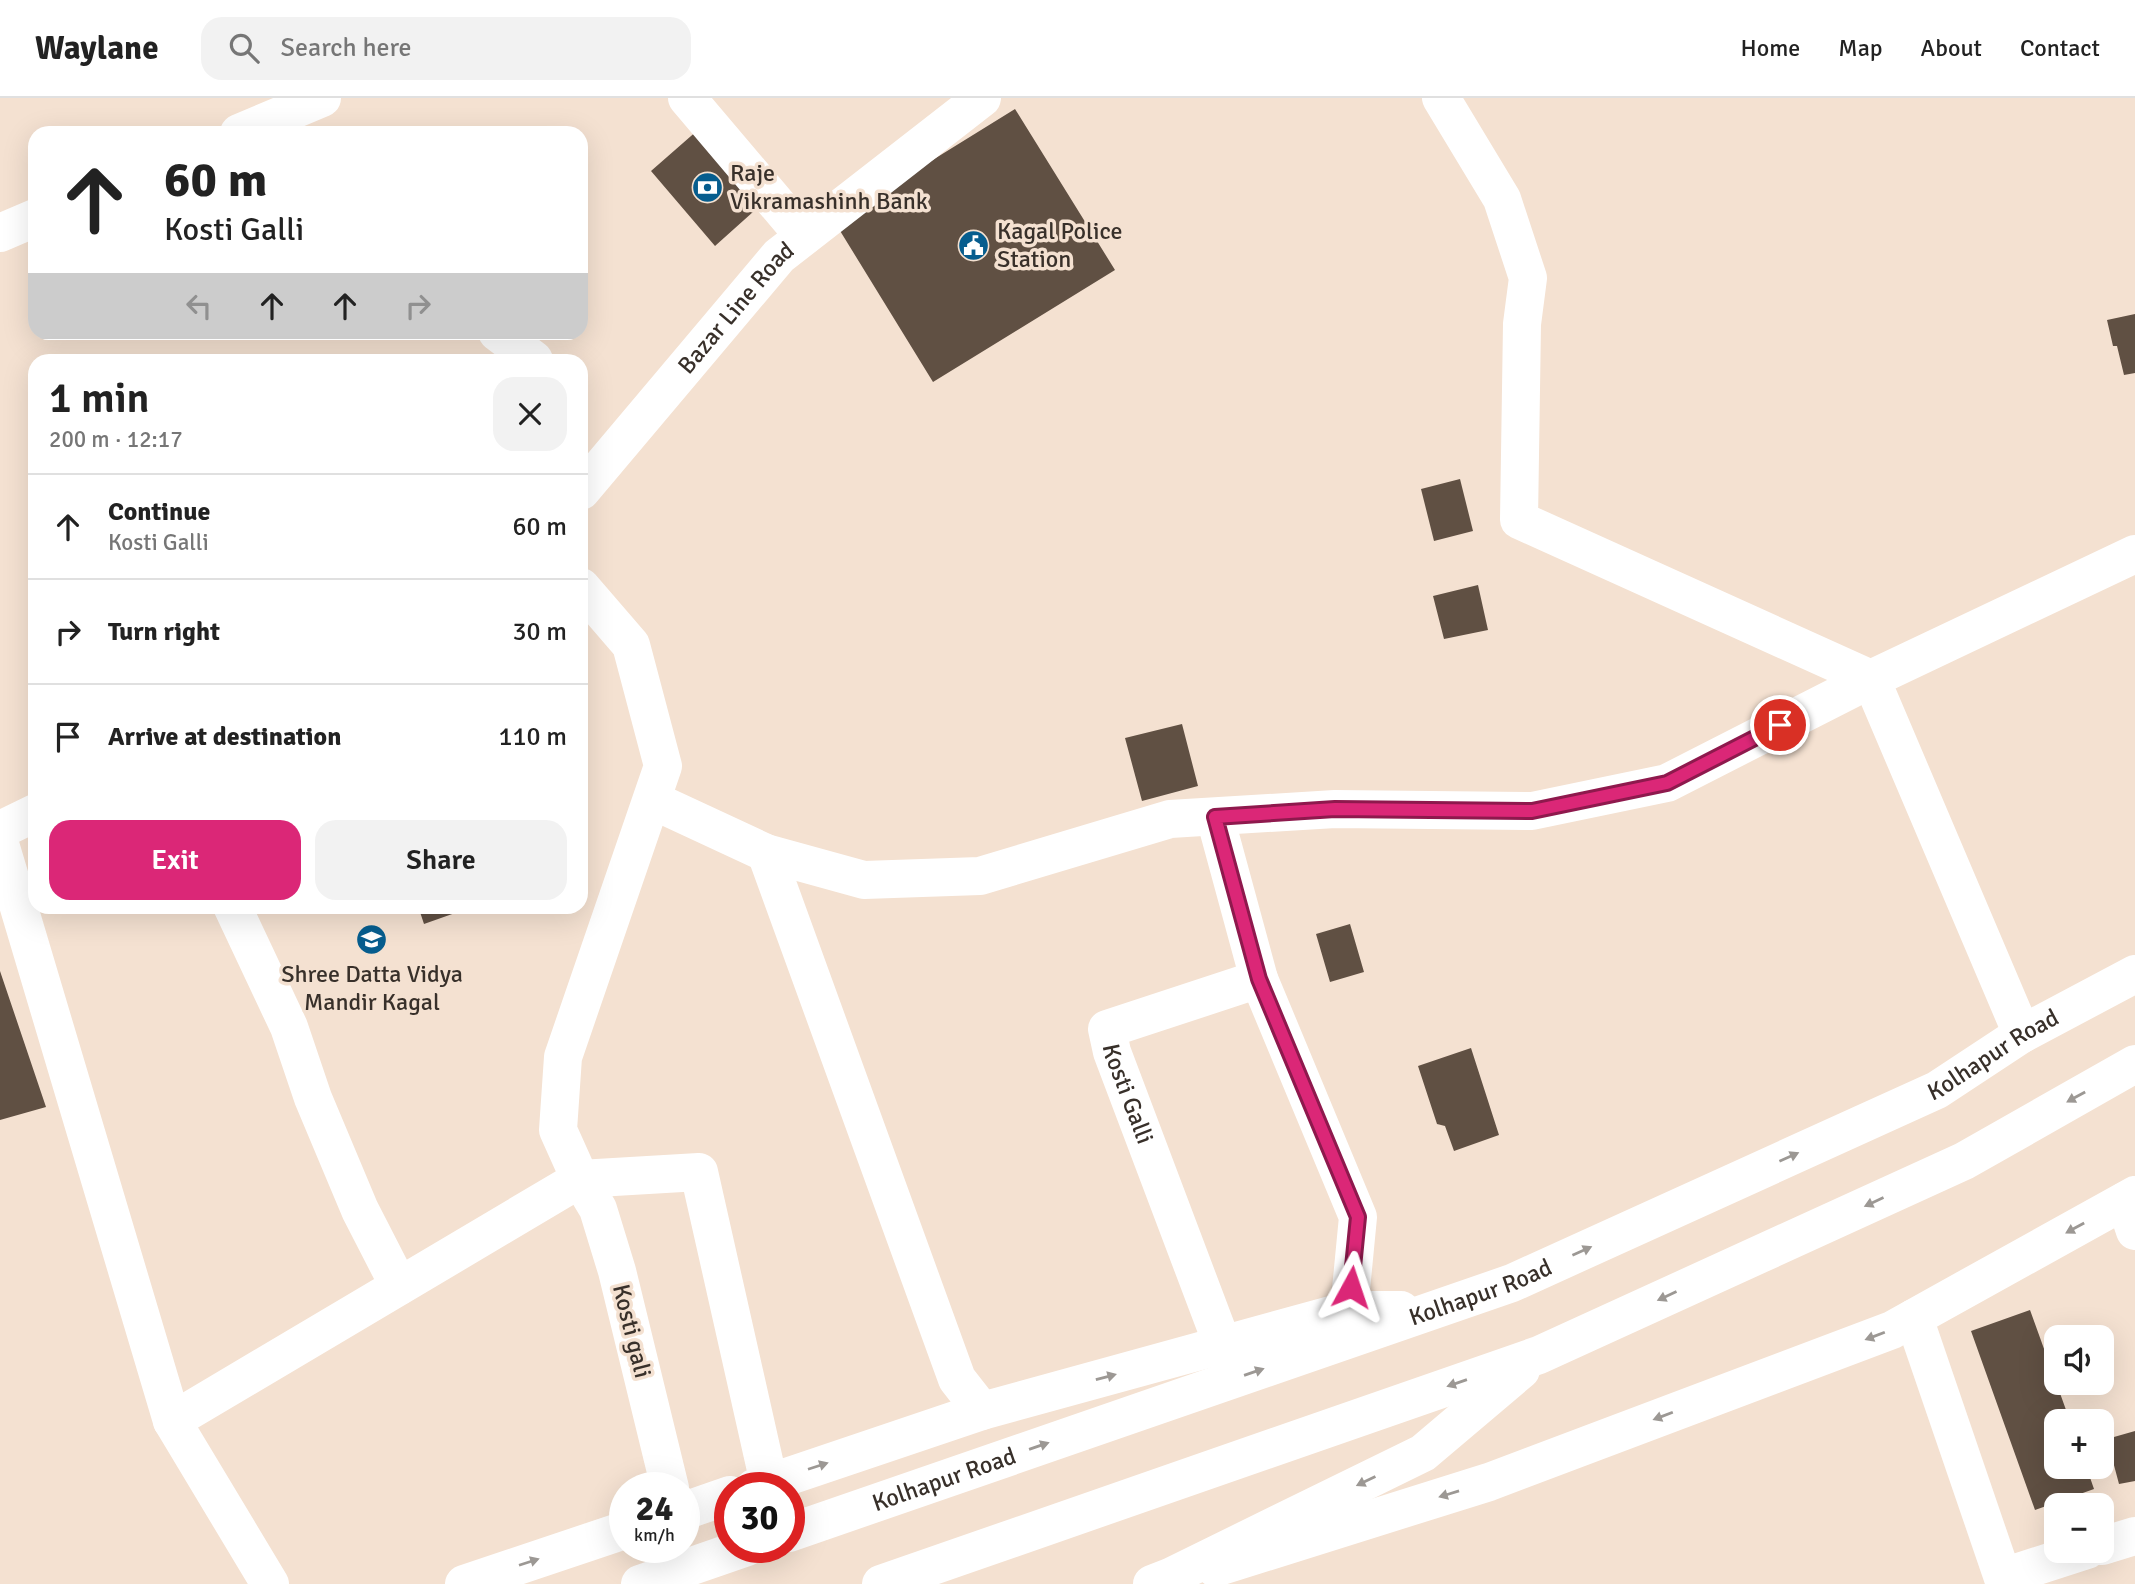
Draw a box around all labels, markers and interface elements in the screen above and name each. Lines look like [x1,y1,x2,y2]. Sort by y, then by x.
search box [201,17,691,80]
text: Waylane [35,28,159,69]
icon: search [225,29,263,67]
text: Search here [281,32,412,64]
text: Home [1740,33,1800,63]
text: Map [1838,33,1883,63]
text: About [1921,33,1982,63]
text: Contact [2020,33,2100,63]
text: 60 m [164,150,267,210]
icon: ahead [49,154,140,245]
place label: Raje Vikramashinh Bank [730,158,928,216]
bank icon: Raje Vikramashinh Bank [690,170,724,204]
text: Kosti Galli [164,210,304,249]
place label: Kagal Police Station [997,216,1123,274]
public building icon: Kagal Police Station [957,228,991,262]
street label: Bazar Line Road [671,235,800,380]
icon: left [180,287,218,325]
icon: ahead [253,287,291,325]
icon: ahead [326,287,364,325]
icon: right [399,287,437,325]
text: 1 min [49,373,150,424]
button: close [493,377,567,451]
text: 200 m · 12:17 [49,425,183,454]
text: Continue [108,496,210,528]
icon: ahead [49,508,87,546]
text: 60 m [512,511,567,543]
text: Kosti Galli [108,528,209,557]
icon: right [49,613,87,651]
text: Turn right [108,616,220,648]
text: 30 m [512,616,567,648]
pin [1750,695,1810,755]
icon: arrive [1761,706,1799,744]
icon: arrive [49,718,87,756]
text: Arrive at destination [108,721,341,753]
text: 110 m [498,721,567,753]
button: Exit [49,820,301,900]
button: Share [315,820,567,900]
school or university icon: Shree Datta Vidya Mandir Kagal [355,923,389,957]
place label: Shree Datta Vidya Mandir Kagal [281,959,463,1017]
street label: Kolhapur Road [1923,1002,2064,1107]
street label: Kosti Galli [1096,1041,1160,1148]
one-way arrow [2066,1091,2085,1103]
one-way arrow [1779,1151,1800,1162]
one-way arrow [1863,1197,1884,1208]
one-way arrow [2066,1222,2085,1234]
one-way arrow [1572,1245,1592,1257]
position arrow [1314,1250,1388,1324]
street label: Kolhapur Road [1405,1252,1556,1332]
street label: Kosti gali [606,1281,658,1381]
one-way arrow [1656,1291,1677,1302]
map controls [2044,1325,2114,1563]
button: sound [2044,1325,2114,1395]
one-way arrow [1865,1331,1886,1342]
one-way arrow [1244,1366,1265,1377]
one-way arrow [1096,1372,1117,1382]
one-way arrow [1446,1378,1467,1389]
button: + [2044,1409,2114,1479]
one-way arrow [1652,1411,1673,1422]
one-way arrow [1029,1440,1050,1451]
street label: Kolhapur Road [868,1441,1020,1518]
one-way arrow [808,1460,829,1471]
speed limit sign: 30 [714,1472,805,1563]
one-way arrow [1356,1475,1376,1486]
text: 24 [636,1487,673,1530]
one-way arrow [1438,1490,1459,1500]
button: − [2044,1493,2114,1563]
text: km/h [634,1524,675,1546]
one-way arrow [518,1557,539,1567]

